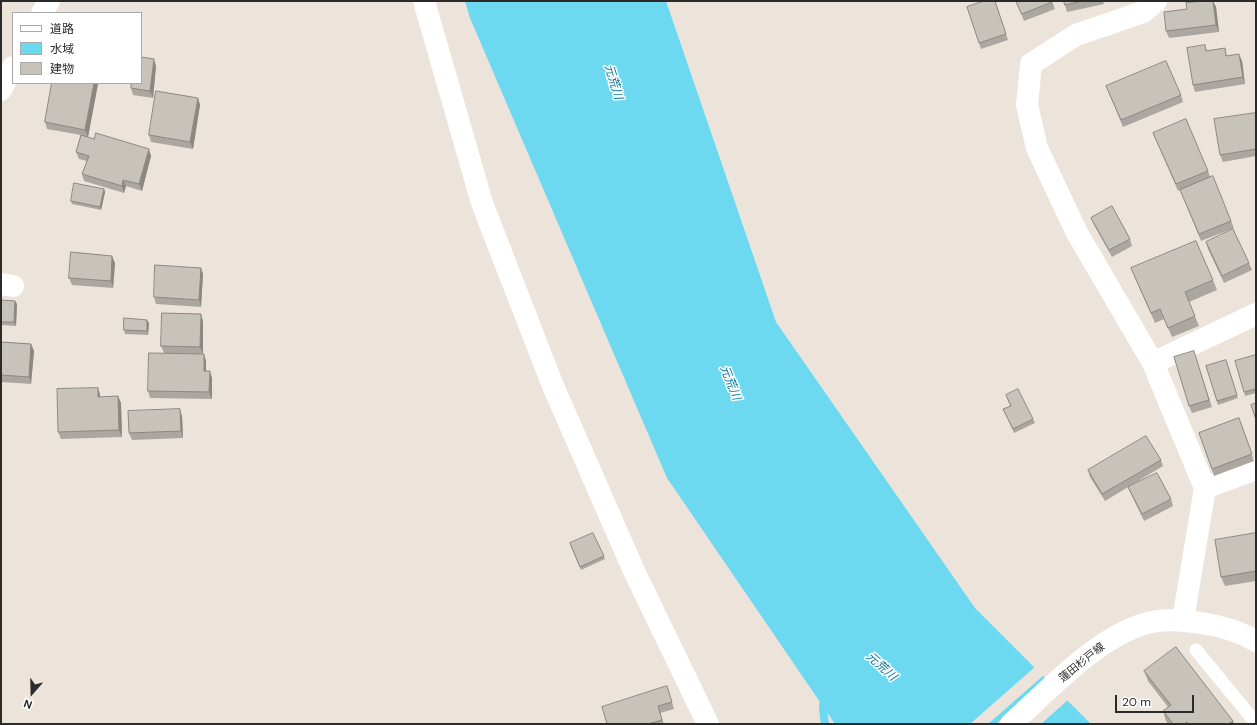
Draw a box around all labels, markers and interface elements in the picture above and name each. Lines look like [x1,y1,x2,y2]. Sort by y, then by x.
legend [12,12,142,84]
text: 道路 [50,21,74,37]
text: 水域 [50,41,74,57]
text: 建物 [50,61,74,77]
water label: 元荒川 [601,63,625,101]
water label: 元荒川 [717,364,743,402]
street label: 蓮田杉戸線 [1056,641,1108,685]
water label: 元荒川 [863,650,899,684]
north arrow [12,673,52,713]
scale bar [1117,687,1196,713]
text: 20 m [1122,694,1151,710]
text: N [22,696,34,712]

